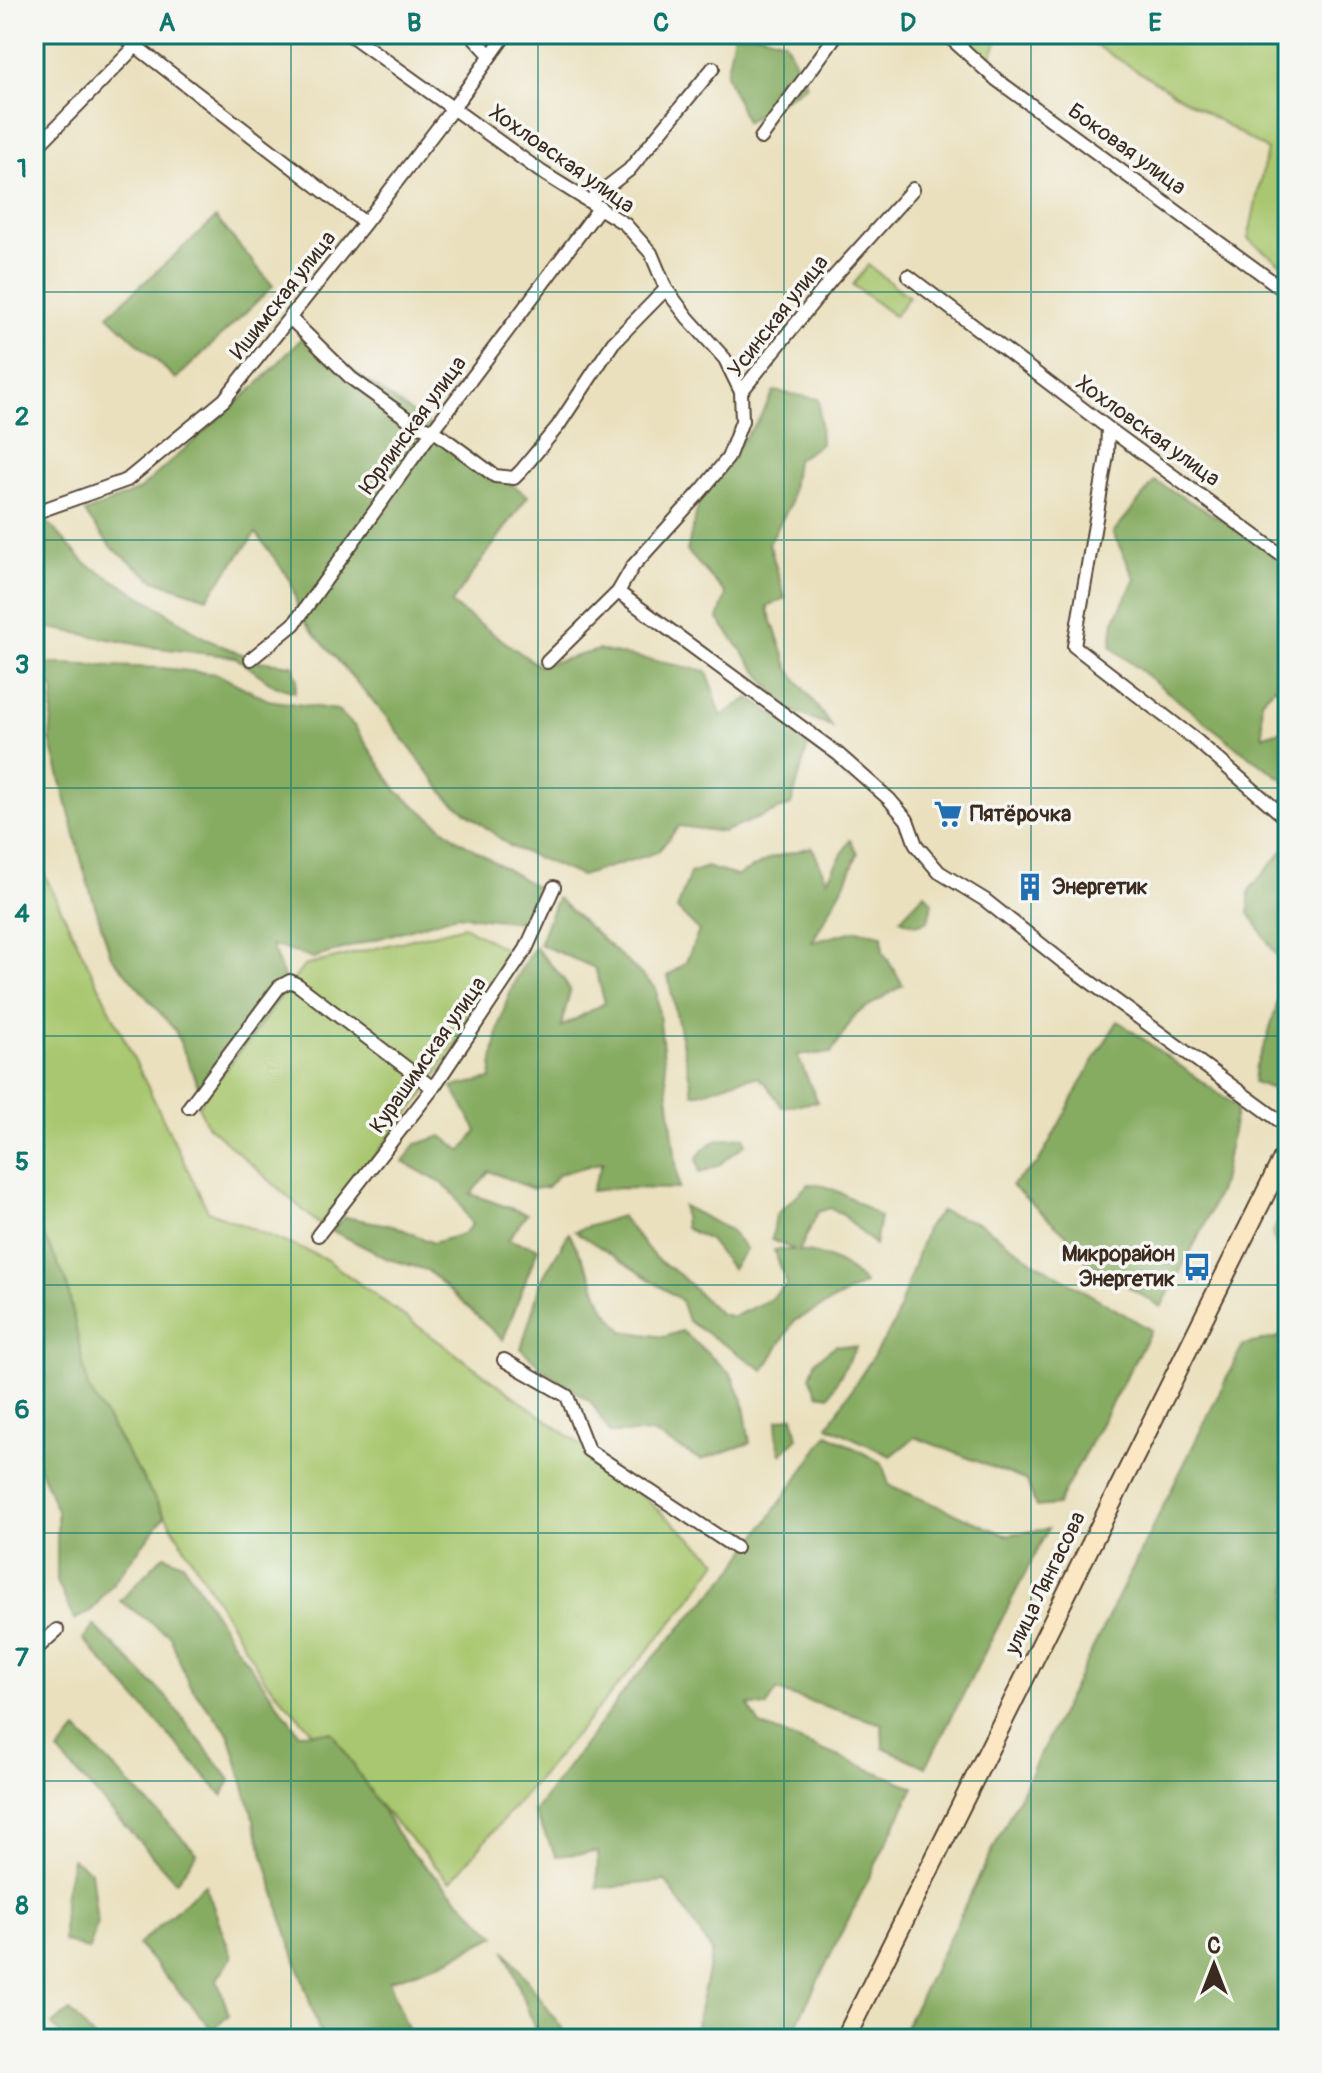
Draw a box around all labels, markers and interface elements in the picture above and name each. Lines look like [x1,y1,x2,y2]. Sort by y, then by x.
text: A [159,7,176,39]
text: B [407,7,421,39]
text: C [653,7,669,39]
text: D [900,7,916,39]
text: E [1148,7,1162,39]
street label: Боковая улица [1062,97,1192,201]
street label: Хохловская улица [484,98,640,220]
text: 1 [17,153,27,185]
street label: Ишимская улица [224,225,342,365]
street label: Усинская улица [721,249,835,383]
street label: Юрлинская улица [353,350,473,500]
street label: Хохловская улица [1070,369,1226,493]
text: 2 [15,401,29,433]
text: 3 [15,649,29,681]
supermarket icon: Пятёрочка [933,799,963,829]
place label: Пятёрочка [970,800,1071,828]
building icon: Энергетик [1015,872,1045,902]
place label: Энергетик [1052,873,1148,901]
text: 4 [14,898,30,930]
street label: Курашимская улица [363,971,493,1139]
text: 5 [15,1146,29,1178]
place label: Микрорайон Энергетик [1062,1240,1175,1293]
bus stop icon: Микрорайон Энергетик [1182,1252,1212,1282]
text: 6 [14,1394,30,1426]
street label: улица Лянгасова [998,1507,1092,1660]
text: 7 [15,1642,29,1674]
text: 8 [15,1890,29,1922]
north arrow [1174,1925,1254,2005]
text: С [1207,1932,1221,1960]

